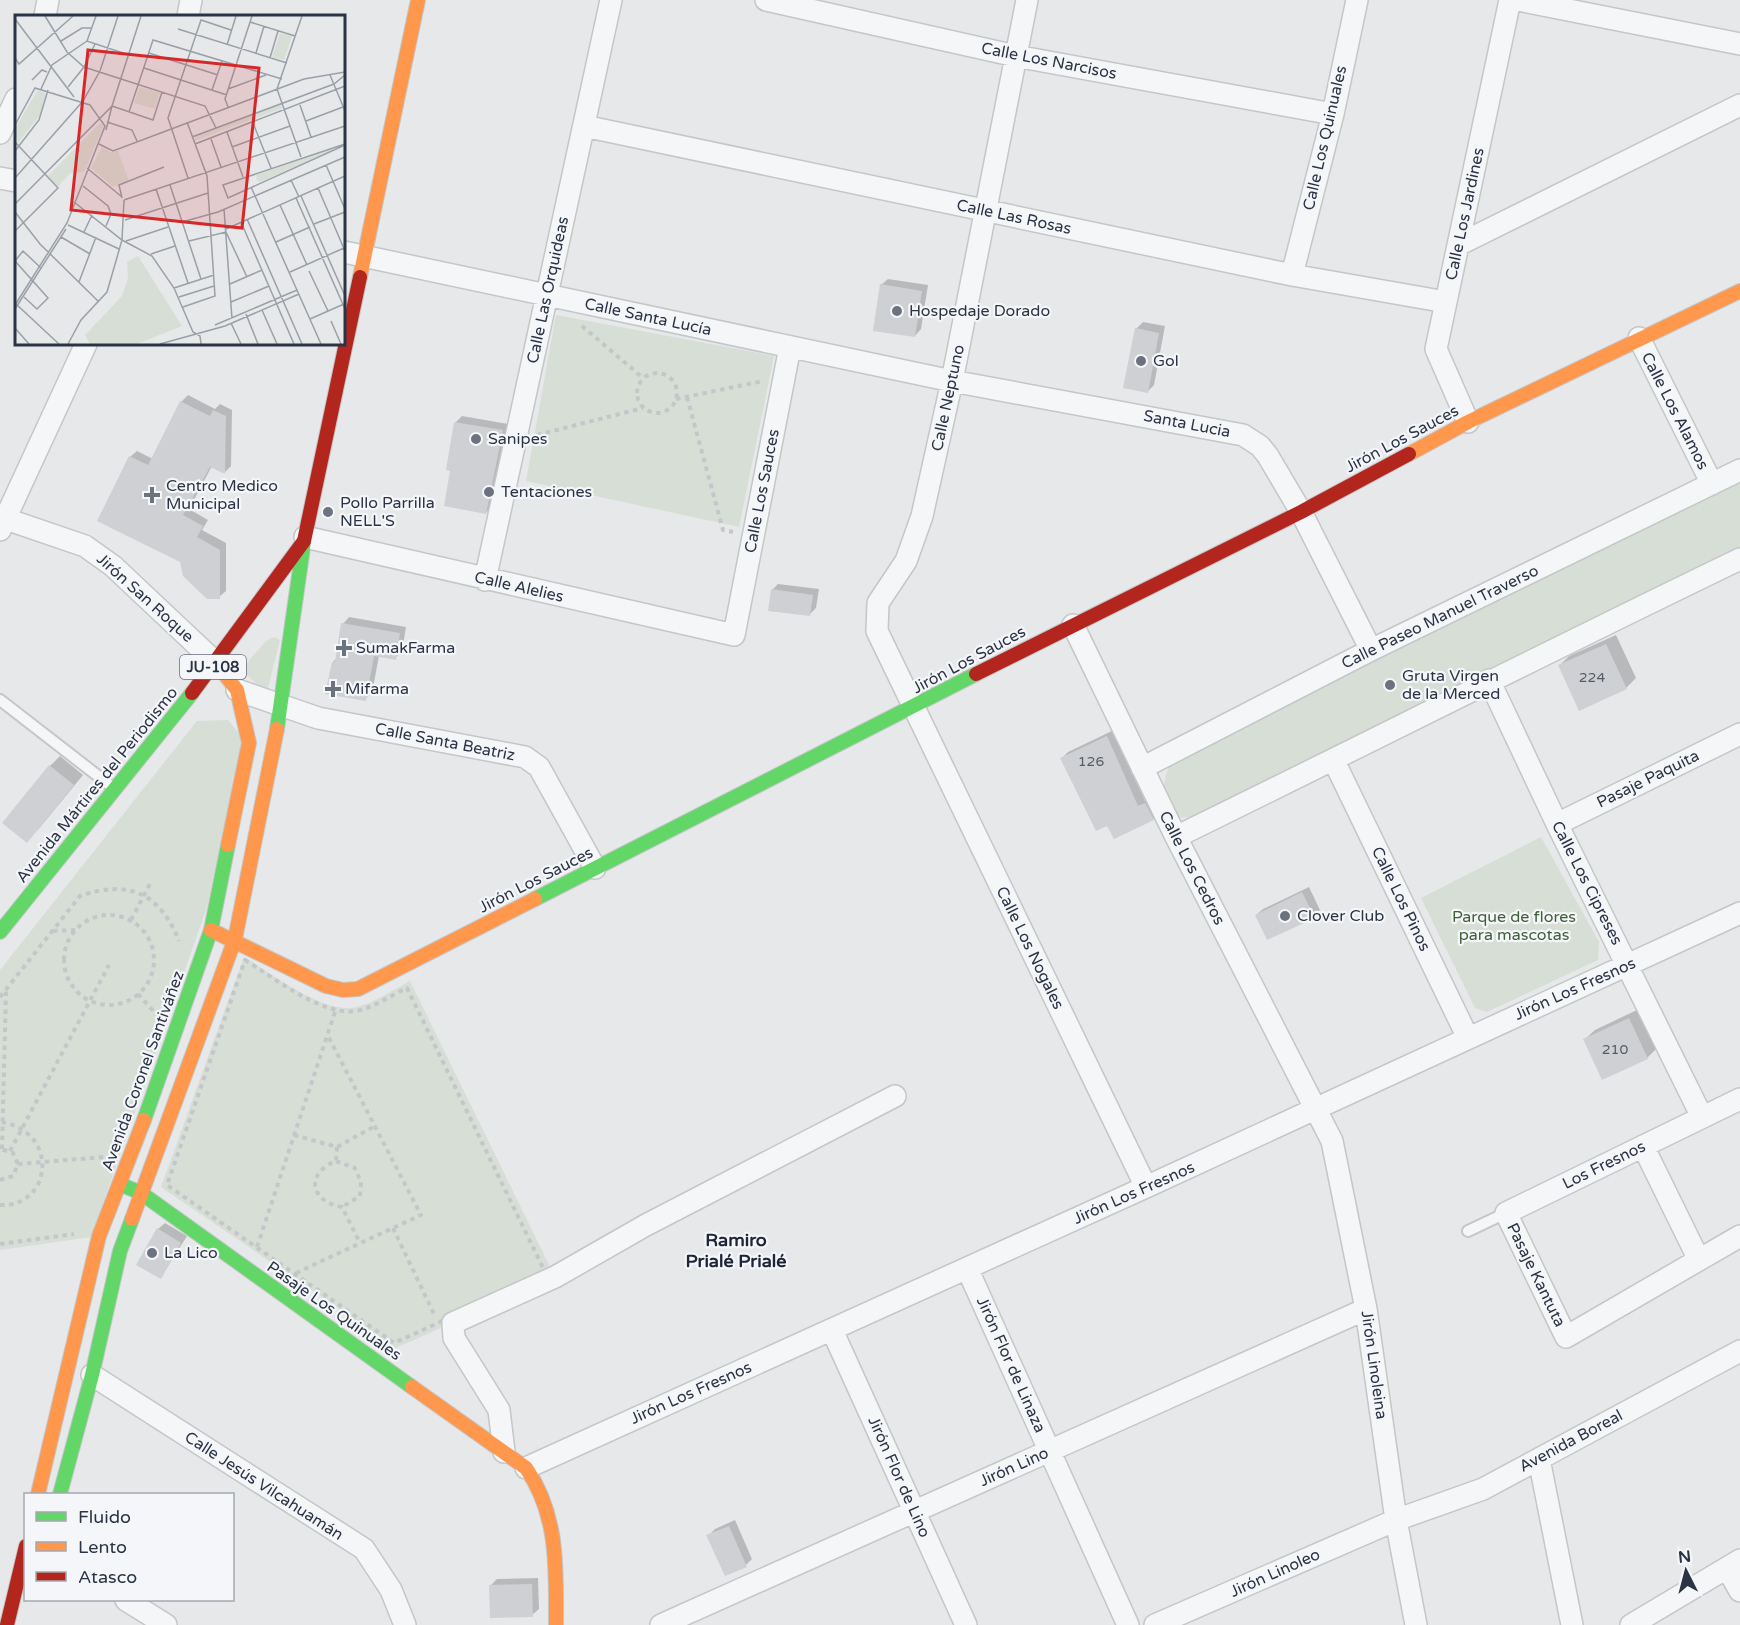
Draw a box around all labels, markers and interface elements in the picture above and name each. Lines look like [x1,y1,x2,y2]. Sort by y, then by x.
inset map [15,15,345,345]
street label: Calle Los Narcisos [980,38,1118,84]
street label: Calle Los Quinuales [1299,64,1351,212]
street label: Calle Los Jardines [1441,146,1489,282]
street label: Calle Las Rosas [955,195,1073,239]
street label: Calle Las Orquideas [523,215,573,365]
street label: Calle Santa Lucía [583,294,713,340]
place label: Hospedaje Dorado [909,301,1050,321]
marker: Hospedaje Dorado [890,304,904,318]
street label: Calle Neptuno [927,343,969,453]
street label: Calle Los Alamos [1637,349,1713,473]
place label: Gol [1153,351,1179,371]
marker: Gol [1134,354,1148,368]
street label: Jirón Los Sauces [1342,401,1462,477]
street label: Santa Lucia [1142,406,1232,442]
street label: Calle Los Sauces [740,427,784,555]
place label: Sanipes [488,429,547,449]
marker: Sanipes [469,432,483,446]
place label: Centro Medico Municipal [166,476,278,514]
place label: Tentaciones [501,482,592,502]
marker: Tentaciones [482,485,496,499]
marker: Centro Medico Municipal [143,486,161,504]
place label: Pollo Parrilla NELL'S [340,493,435,531]
marker: Pollo Parrilla NELL'S [321,505,335,519]
street label: Jirón San Roque [92,549,198,647]
street label: Calle Paseo Manuel Traverso [1338,560,1542,674]
street label: Calle Alelies [472,567,566,607]
street label: Jirón Los Sauces [909,622,1029,698]
place label: SumakFarma [356,638,455,658]
marker: SumakFarma [337,641,351,655]
road number: JU-108 [180,655,246,679]
place label: Gruta Virgen de la Merced [1402,666,1500,704]
house number: 224 [1579,669,1605,686]
marker: Gruta Virgen de la Merced [1383,678,1397,692]
place label: Mifarma [345,679,409,699]
marker: Mifarma [326,682,340,696]
street label: Avenida Mártires del Periodismo [12,683,182,887]
street label: Calle Santa Beatriz [373,719,517,765]
street label: Pasaje Paquita [1593,746,1703,812]
house number: 126 [1078,753,1104,770]
street label: Calle Los Cedros [1155,808,1229,928]
street label: Calle Los Cipreses [1547,818,1627,948]
street label: Jirón Los Sauces [476,843,596,917]
street label: Calle Los Pinos [1367,843,1435,955]
street label: Calle Los Nogales [992,883,1068,1013]
place label: Clover Club [1297,906,1384,926]
park label: Parque de flores para mascotas [1452,907,1576,945]
marker: Clover Club [1278,909,1292,923]
street label: Jirón Los Fresnos [1511,953,1639,1025]
street label: Avenida Coronel Santiváñez [97,968,189,1174]
house number: 210 [1602,1041,1628,1058]
street label: Los Fresnos [1559,1136,1649,1194]
street label: Jirón Los Fresnos [1070,1157,1198,1229]
street label: Pasaje Kantuta [1502,1220,1570,1330]
district label: Ramiro Prialé Prialé [686,1229,786,1272]
place label: La Lico [164,1243,218,1263]
marker: La Lico [145,1246,159,1260]
street label: Pasaje Los Quinuales [263,1257,405,1365]
street label: Jirón Flor de Linaza [972,1294,1050,1436]
street label: Jirón Linoleina [1356,1309,1392,1421]
street label: Jirón Los Fresnos [627,1357,755,1429]
street label: Avenida Boreal [1516,1405,1626,1477]
street label: Jirón Flor de Lino [863,1413,935,1541]
street label: Calle Jesús Vilcahuamán [181,1427,347,1545]
street label: Jirón Lino [976,1443,1052,1491]
legend [24,1493,234,1601]
text: Fluido [78,1506,131,1528]
text: Lento [78,1536,127,1558]
north arrow [1656,1541,1716,1601]
street label: Jirón Linoleo [1227,1544,1323,1602]
text: N [1677,1546,1692,1568]
text: Atasco [78,1566,137,1588]

